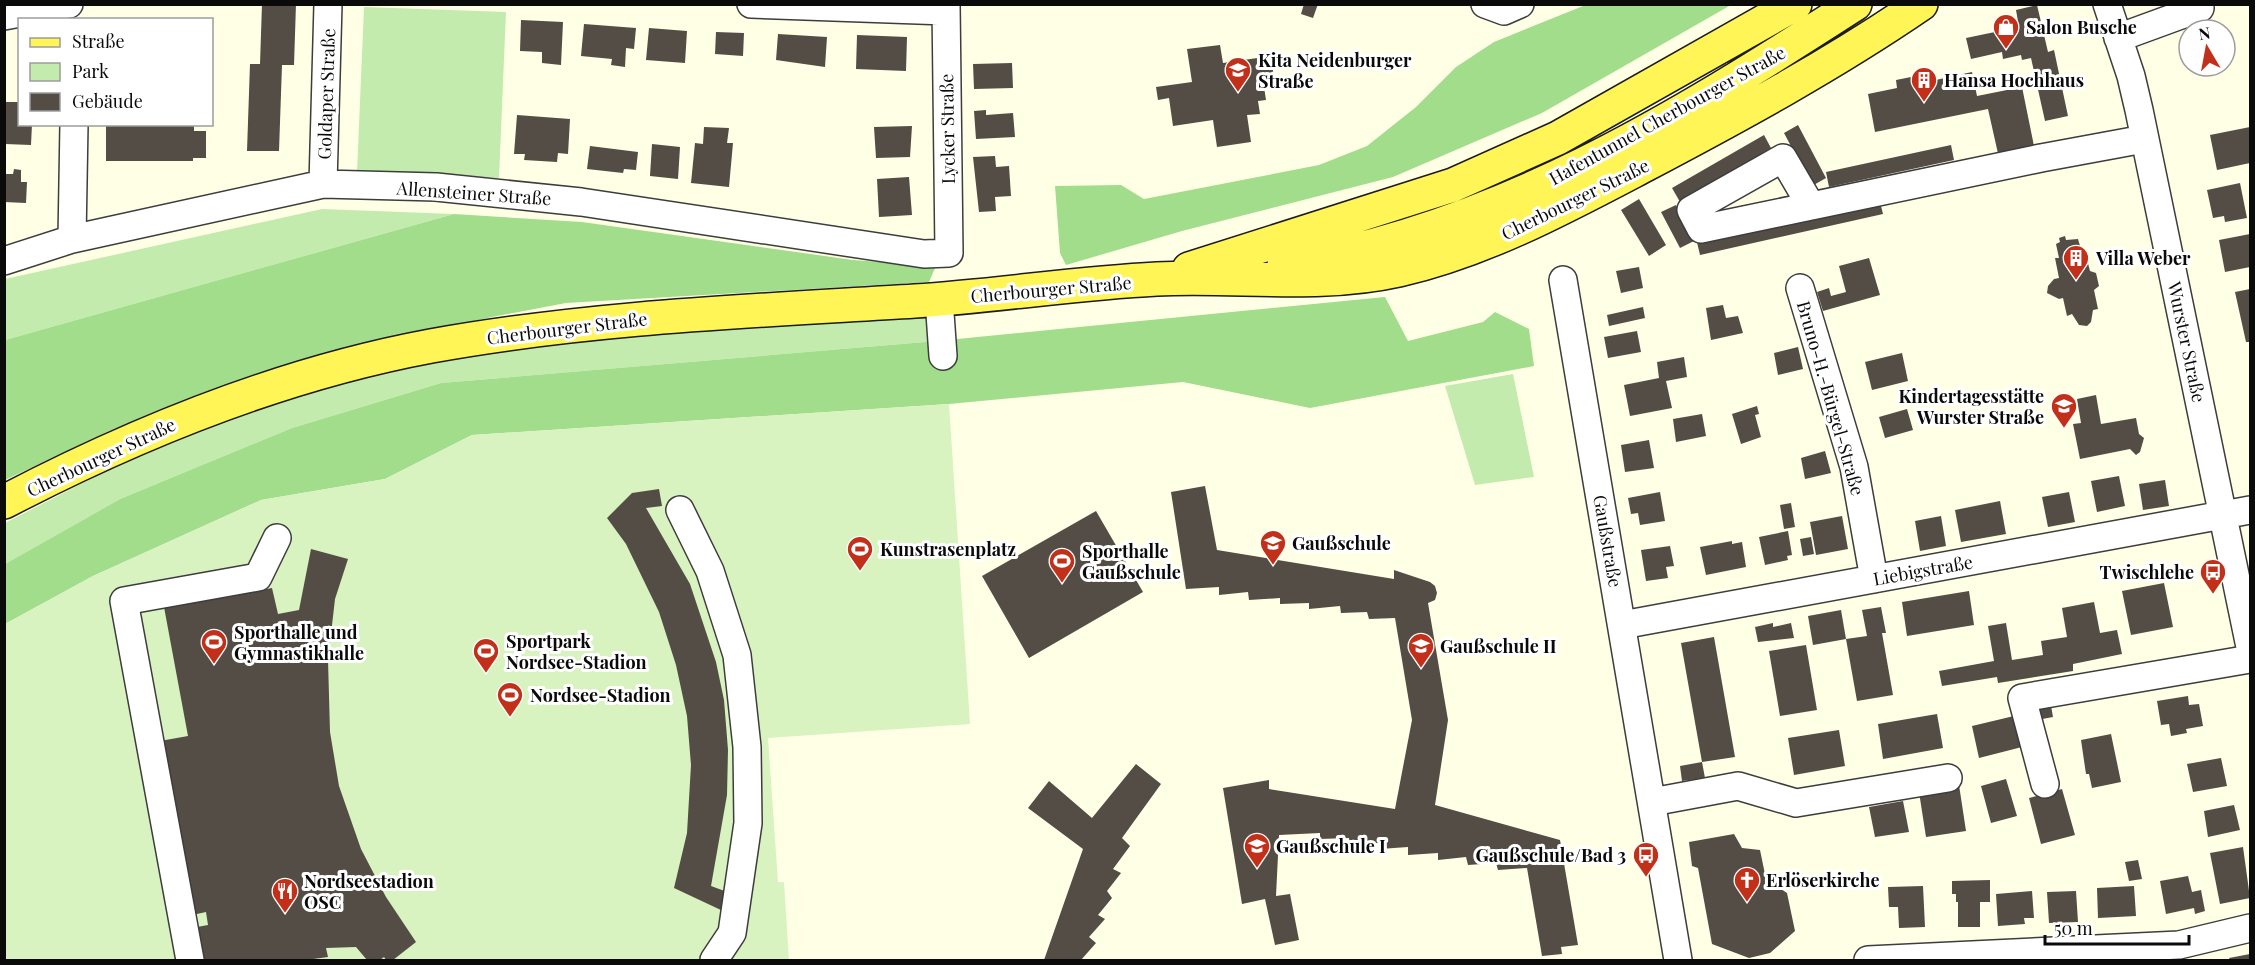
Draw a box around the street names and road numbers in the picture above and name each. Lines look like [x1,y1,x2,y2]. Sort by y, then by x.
street label: Goldaper Straße [312,28,340,160]
street label: Hafentunnel Cherbourger Straße [1545,40,1789,190]
street label: Lycker Straße [934,74,960,184]
street label: Cherbourger Straße [1497,153,1653,245]
street label: Allensteiner Straße [395,176,552,210]
street label: Cherbourger Straße [970,270,1132,308]
street label: Wurster Straße [2162,279,2211,404]
street label: Bruno-H.-Bürgel-Straße [1792,298,1870,498]
street label: Cherbourger Straße [485,306,649,350]
street label: Cherbourger Straße [23,412,179,502]
street label: Gaußstraße [1588,493,1628,589]
street label: Liebigstraße [1871,549,1975,591]

